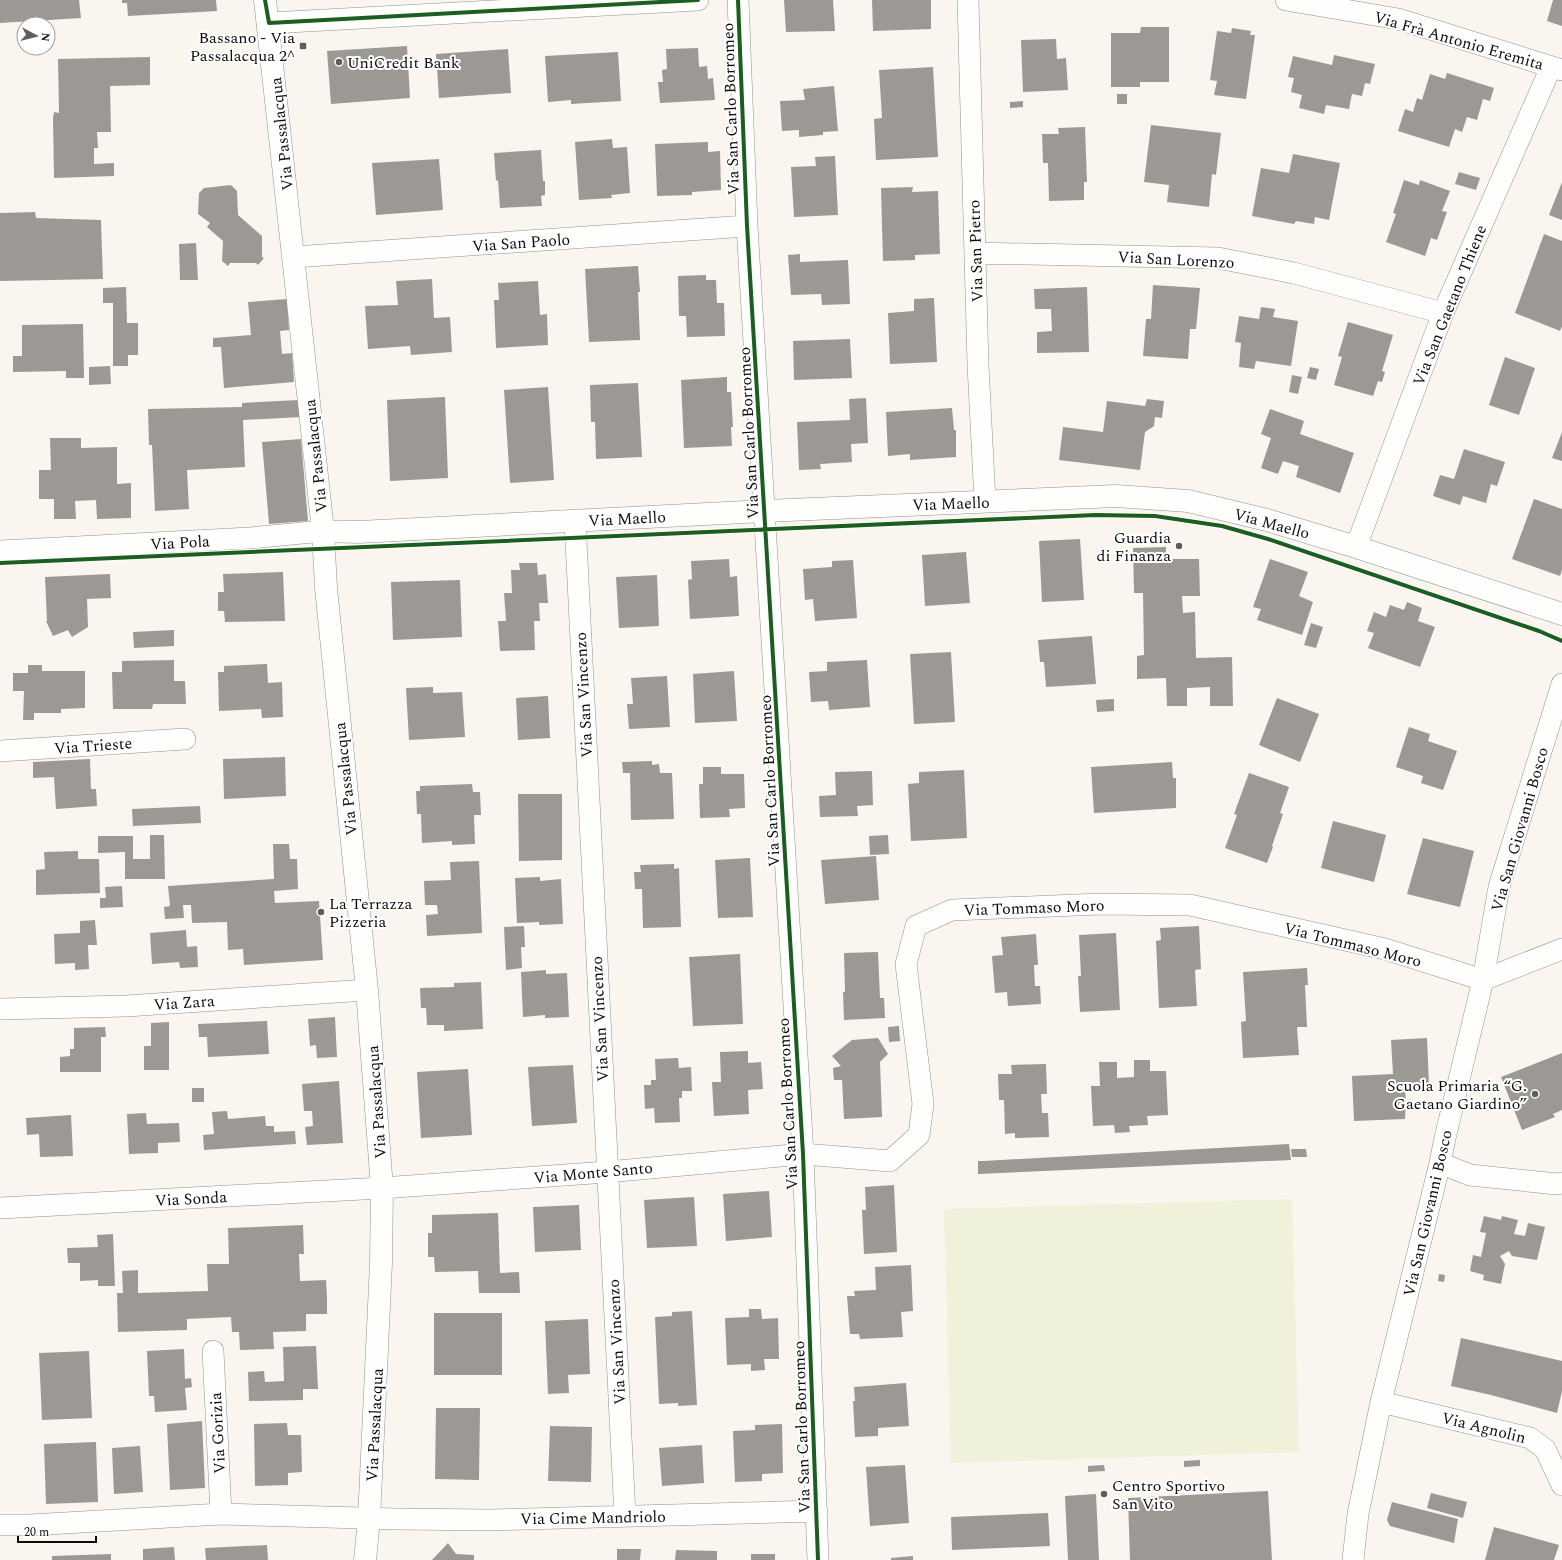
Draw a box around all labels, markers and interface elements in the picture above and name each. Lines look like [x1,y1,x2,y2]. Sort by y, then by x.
street label: Via Frà Antonio Eremita [1371,5,1547,77]
north arrow [16,16,56,56]
street label: Via San Carlo Borromeo [716,22,746,196]
place label: Bassano - Via Passalacqua 2^ [190,26,295,68]
text: N [36,32,54,43]
marker: Bassano - Via Passalacqua 2^ [298,41,308,51]
place label: UniCredit Bank [347,51,460,75]
marker: UniCredit Bank [334,57,344,67]
street label: Via Passalacqua [264,76,300,192]
street label: Via San Pietro [962,199,990,303]
street label: Via San Gaetano Thiene [1407,221,1493,389]
street label: Via San Paolo [471,228,571,258]
street label: Via San Lorenzo [1117,245,1235,275]
street label: Via San Carlo Borromeo [732,346,765,520]
street label: Via Passalacqua [298,398,334,514]
street label: Via Maello [912,491,990,517]
street label: Via Maello [1231,502,1312,546]
street label: Via Maello [588,505,666,533]
place label: Guardia di Finanza [1097,526,1171,568]
street label: Via Pola [150,529,211,557]
marker: Guardia di Finanza [1174,541,1184,551]
street label: Via San Vincenzo [569,632,599,758]
street label: Via San Carlo Borromeo [753,694,786,868]
street label: Via Passalacqua [328,721,364,837]
street label: Via Trieste [53,731,133,761]
street label: Via San Giovanni Bosco [1485,744,1555,914]
place label: La Terrazza Pizzeria [329,892,413,934]
street label: Via Tommaso Moro [963,894,1105,922]
marker: La Terrazza Pizzeria [316,907,326,917]
street label: Via Tommaso Moro [1281,916,1424,974]
street label: Via San Vincenzo [585,956,615,1082]
street label: Via Zara [153,989,216,1017]
street label: Via San Carlo Borromeo [771,1017,804,1191]
street label: Via Passalacqua [361,1044,393,1159]
place label: Scuola Primaria “G. Gaetano Giardino” [1387,1074,1527,1116]
marker: Scuola Primaria “G. Gaetano Giardino” [1530,1089,1540,1099]
street label: Via San Giovanni Bosco [1397,1128,1459,1299]
street label: Via Monte Santo [532,1156,654,1190]
street label: Via Sonda [154,1185,228,1213]
street label: Via San Vincenzo [602,1279,632,1405]
street label: Via San Carlo Borromeo [787,1340,817,1514]
street label: Via Passalacqua [360,1367,390,1482]
street label: Via Gorizia [204,1391,232,1474]
street label: Via Agnolin [1439,1406,1528,1450]
place label: Centro Sportivo San Vito [1112,1474,1225,1516]
marker: Centro Sportivo San Vito [1099,1489,1109,1499]
street label: Via Cime Mandriolo [520,1505,666,1531]
scale bar [18,1518,96,1544]
text: 20 m [24,1523,49,1542]

